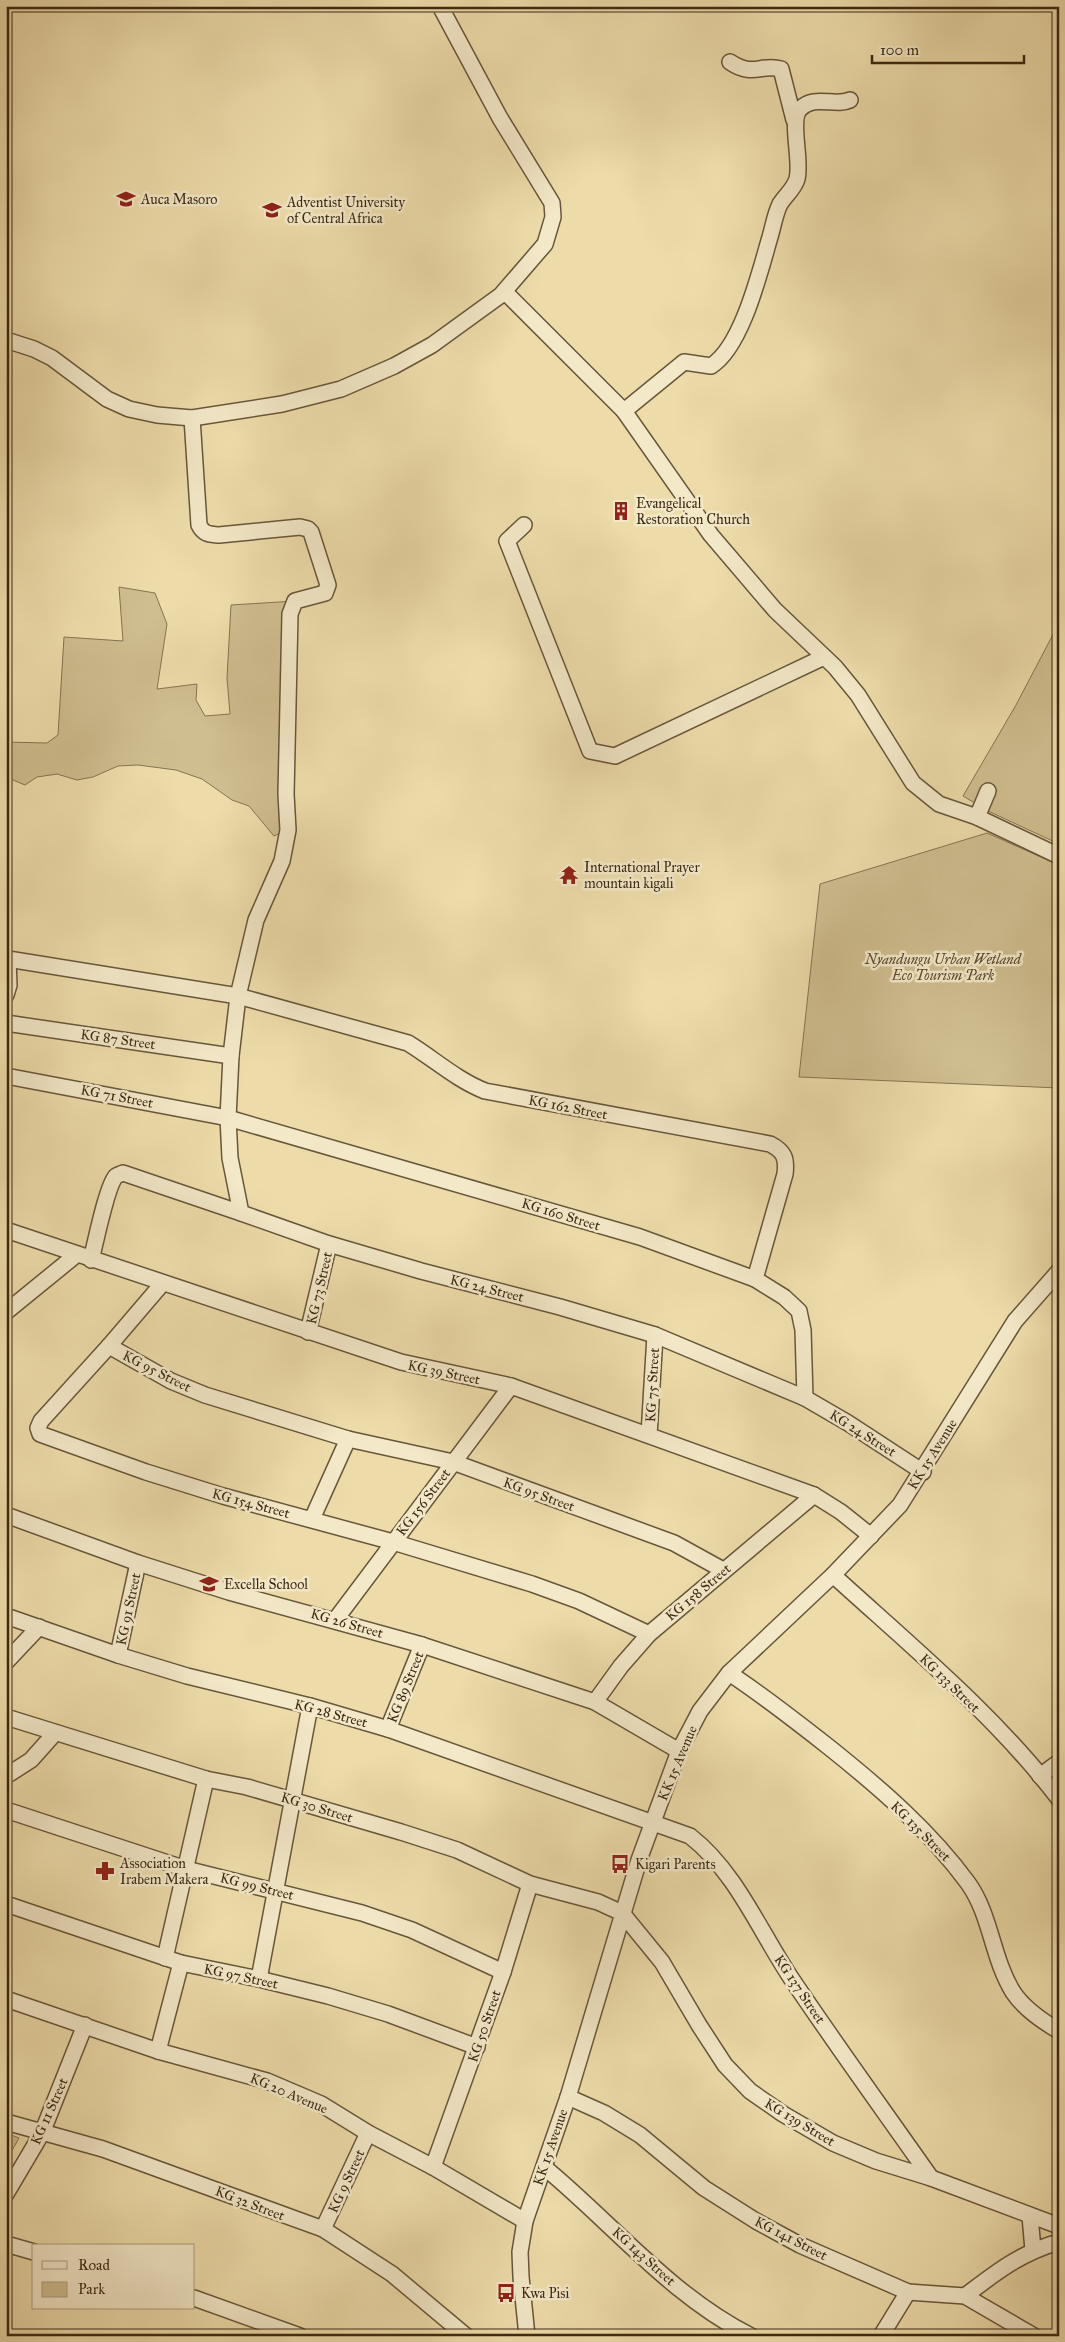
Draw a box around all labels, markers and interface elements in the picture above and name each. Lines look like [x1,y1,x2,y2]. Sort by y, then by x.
scale bar [872,32,1025,64]
text: 100 m [880,41,920,59]
school or university icon: Auca Masoro [115,188,137,210]
place label: Auca Masoro [140,191,217,208]
place label: Adventist University of Central Africa [286,194,406,227]
school or university icon: Adventist University of Central Africa [261,199,283,221]
place label: Evangelical Restoration Church [636,495,750,528]
building icon: Evangelical Restoration Church [610,500,632,522]
place label: International Prayer mountain kigali [584,859,700,892]
temple icon: International Prayer mountain kigali [558,864,580,886]
park label: Nyandungu Urban Wetland Eco Tourism Park [864,951,1023,984]
street label: KG 87 Street [79,1026,156,1053]
street label: KG 71 Street [79,1081,155,1112]
street label: KG 162 Street [527,1092,609,1123]
street label: KG 160 Street [519,1194,602,1235]
street label: KG 73 Street [303,1250,336,1326]
street label: KG 24 Street [448,1271,525,1306]
street label: KG 95 Street [120,1347,194,1396]
street label: KG 75 Street [642,1347,663,1423]
street label: KG 39 Street [406,1357,482,1388]
street label: KG 24 Street [826,1406,899,1461]
street label: KK 15 Avenue [904,1416,961,1493]
street label: KG 156 Street [393,1465,454,1539]
street label: KG 95 Street [501,1474,577,1515]
street label: KG 154 Street [210,1485,292,1522]
street label: KG 158 Street [662,1560,734,1625]
street label: KG 91 Street [113,1571,144,1647]
school or university icon: Excella School [198,1573,220,1595]
place label: Excella School [224,1576,308,1593]
street label: KG 26 Street [309,1605,385,1642]
street label: KG 89 Street [383,1649,427,1725]
street label: KG 133 Street [916,1650,983,1716]
street label: KG 28 Street [293,1696,369,1731]
street label: KK 15 Avenue [654,1723,701,1803]
street label: KG 30 Street [279,1788,355,1826]
street label: KG 135 Street [887,1798,954,1865]
bus stop icon: Kigari Parents [609,1853,631,1875]
place label: Association Irabem Makera [119,1855,208,1888]
place label: Kigari Parents [635,1856,716,1873]
pharmacy icon: Association Irabem Makera [94,1860,116,1882]
street label: KG 99 Street [218,1869,296,1904]
street label: KG 137 Street [770,1952,829,2027]
street label: KG 97 Street [202,1960,280,1993]
street label: KG 50 Street [464,1988,505,2064]
street label: KG 20 Avenue [247,2069,330,2118]
street label: KG 11 Street [27,2075,72,2147]
street label: KG 139 Street [761,2095,838,2150]
street label: KK 15 Avenue [529,2106,572,2188]
street label: KG 9 Street [324,2147,369,2216]
street label: KG 32 Street [213,2182,287,2224]
street label: KG 141 Street [752,2213,830,2264]
street label: KG 143 Street [608,2223,679,2289]
legend [32,2244,195,2310]
text: Road [78,2256,110,2274]
text: Park [78,2280,105,2298]
bus stop icon: Kwa Pisi [495,2282,517,2304]
place label: Kwa Pisi [521,2285,569,2302]

